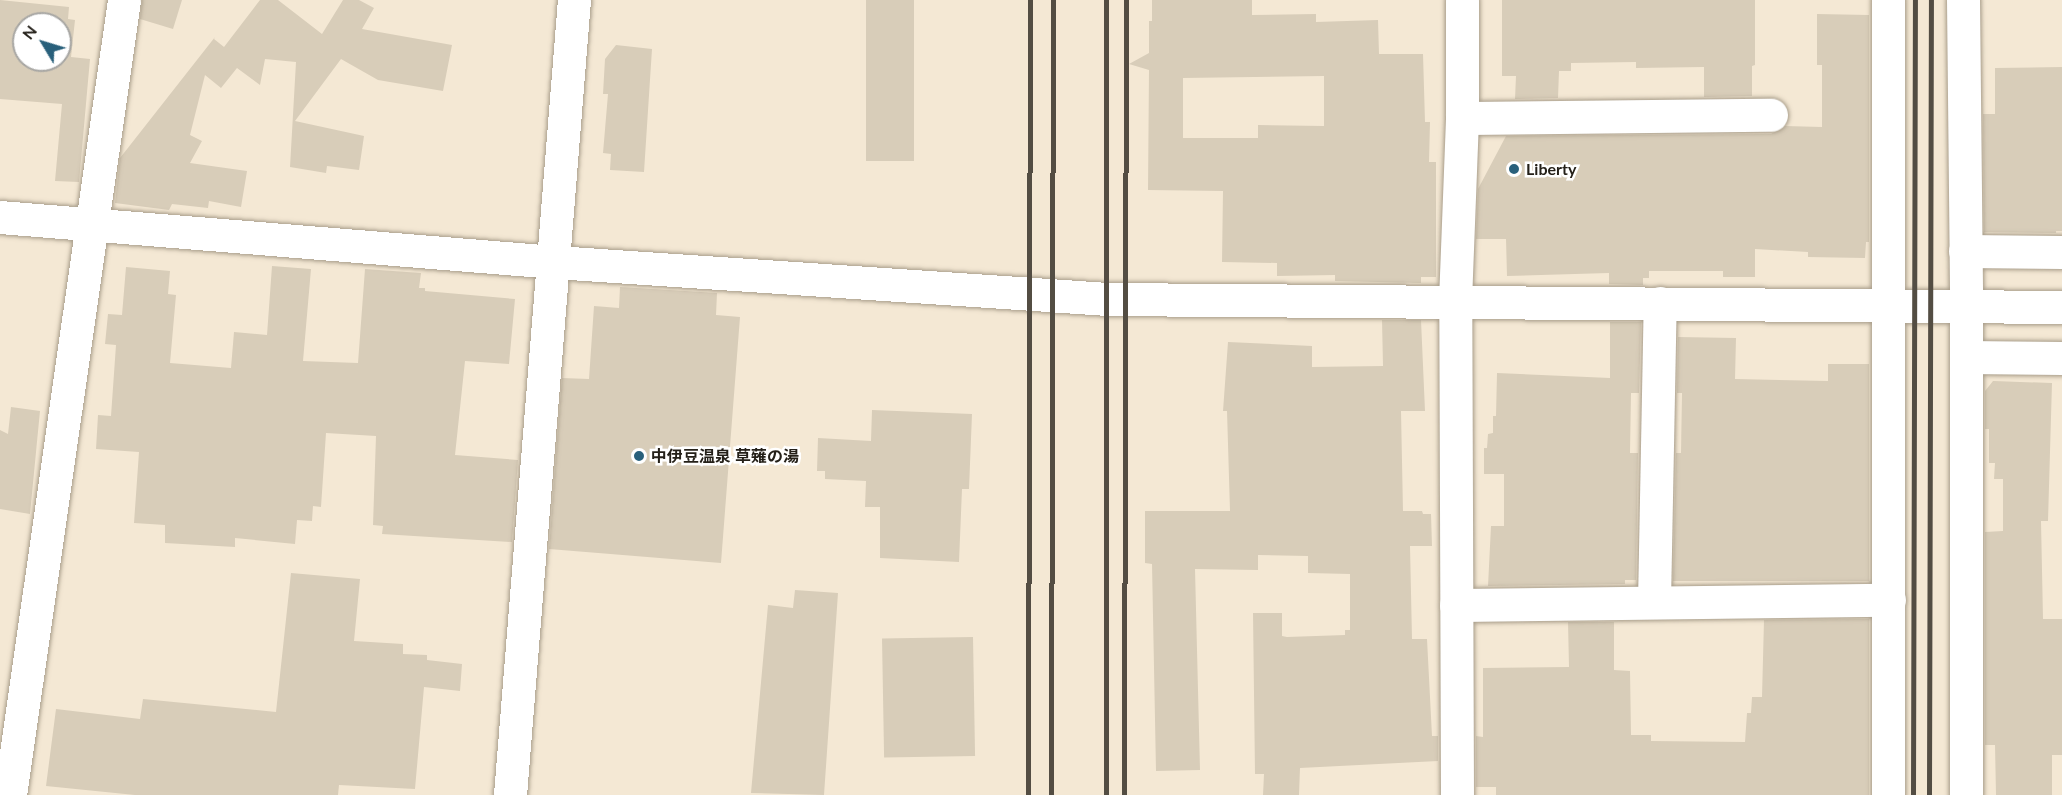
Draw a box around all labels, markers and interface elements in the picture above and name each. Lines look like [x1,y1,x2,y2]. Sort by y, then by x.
north arrow [12,12,72,72]
text: N [18,21,40,43]
place label: Liberty [1526,159,1576,179]
marker: Liberty [1507,162,1521,176]
place label: 中伊豆温泉 草薙の湯 [651,446,799,466]
marker: 中伊豆温泉 草薙の湯 [632,449,646,463]

